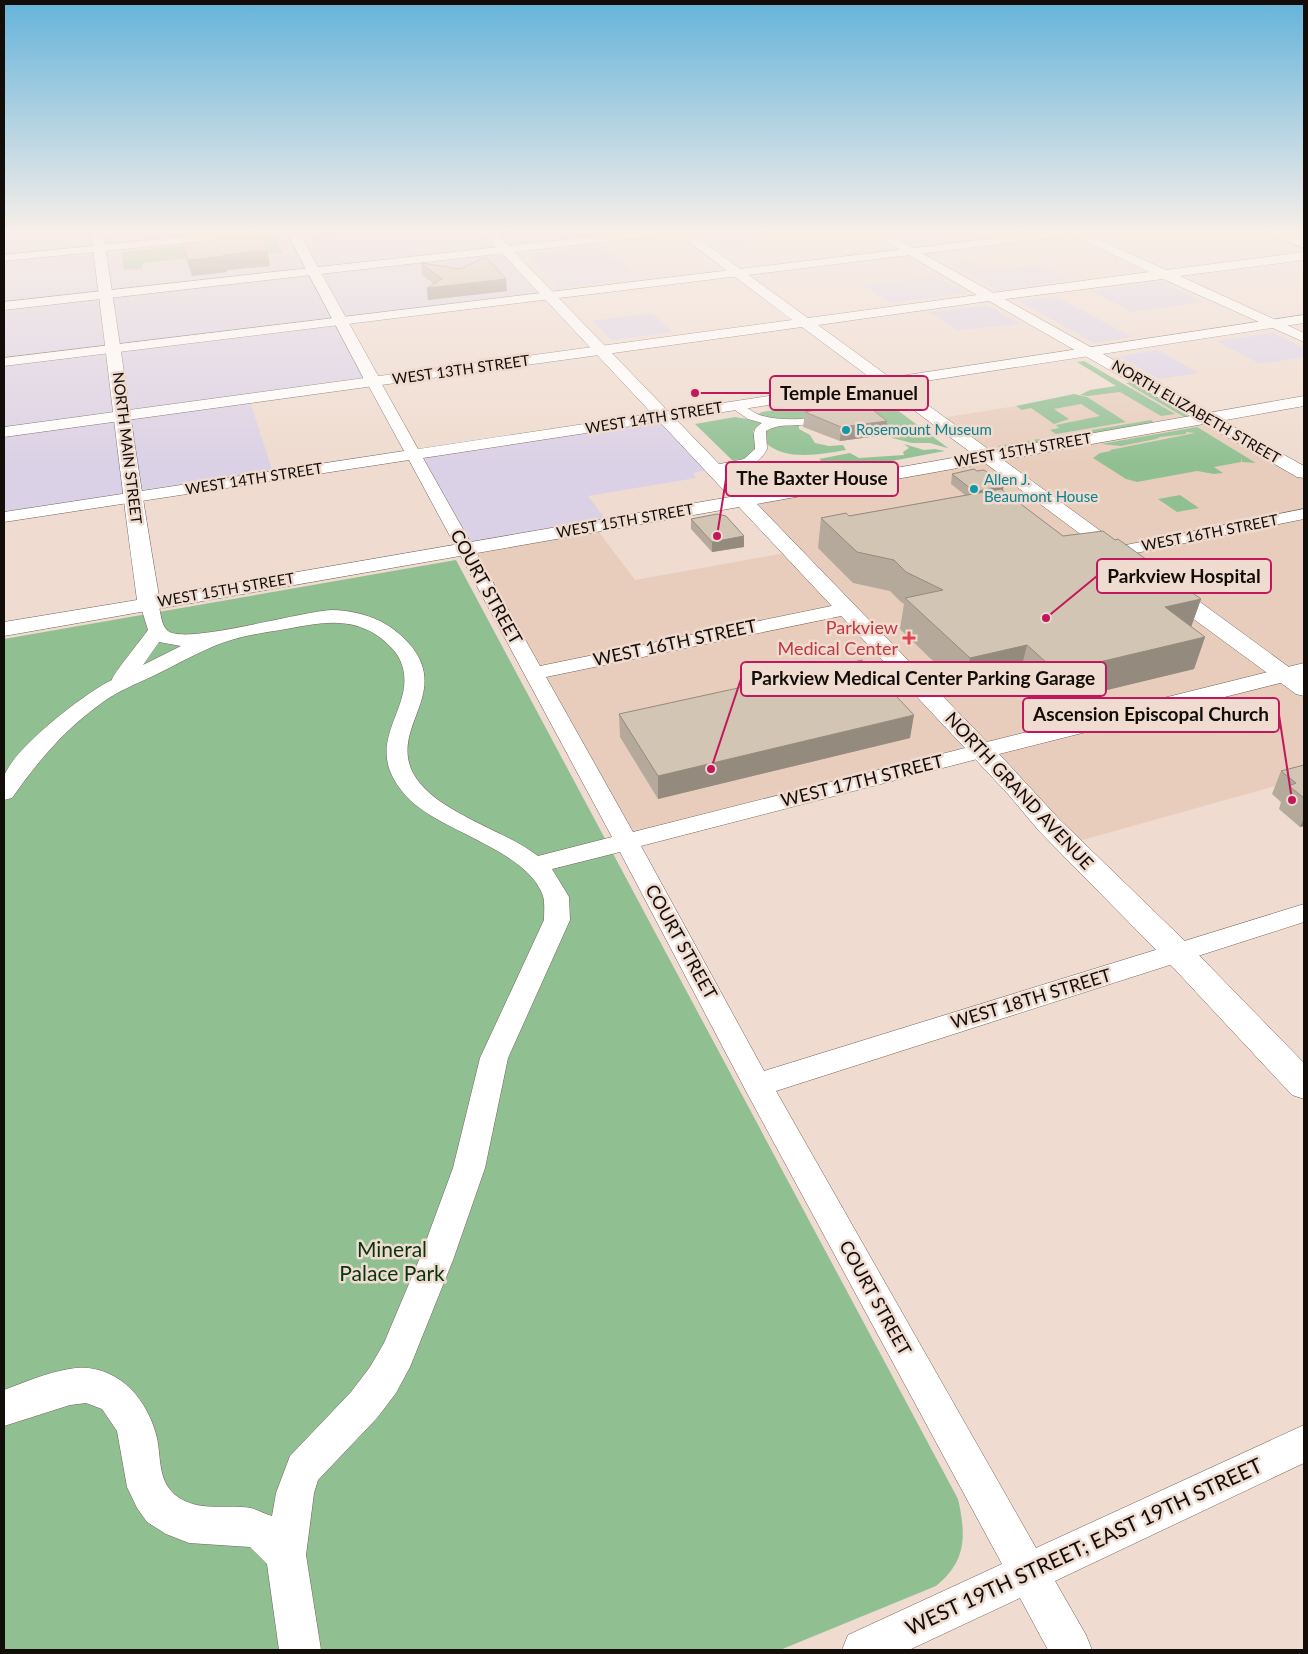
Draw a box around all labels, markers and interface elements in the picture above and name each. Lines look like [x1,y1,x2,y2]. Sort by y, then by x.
street label: WEST 13TH STREET [391,350,531,388]
street label: NORTH ELIZABETH STREET [1109,355,1284,467]
street label: NORTH MAIN STREET [110,371,146,525]
callout: Temple Emanuel [770,376,928,410]
text: Temple Emanuel [780,381,918,404]
street label: WEST 14TH STREET [584,397,724,437]
place label: Rosemount Museum [856,420,992,438]
marker: Rosemount Museum [840,424,852,436]
street label: WEST 15TH STREET [953,428,1093,470]
street label: WEST 14TH STREET [184,458,324,498]
callout: The Baxter House [726,462,898,496]
text: The Baxter House [736,466,888,489]
place label: Allen J. Beaumont House [984,470,1098,505]
marker: Allen J. Beaumont House [968,483,980,495]
street label: WEST 15TH STREET [555,499,695,541]
street label: WEST 16TH STREET [1140,510,1280,554]
street label: COURT STREET [446,525,528,648]
callout: Parkview Hospital [1097,559,1271,593]
text: Parkview Hospital [1107,564,1261,587]
street label: WEST 15TH STREET [156,568,296,610]
street label: WEST 16TH STREET [591,614,759,670]
place label: Parkview Medical Center [778,616,898,659]
marker: Parkview Medical Center [902,631,916,645]
callout: Parkview Medical Center Parking Garage [741,662,1106,696]
text: Parkview Medical Center Parking Garage [751,666,1095,689]
callout: Ascension Episcopal Church [1023,698,1279,732]
text: Ascension Episcopal Church [1032,702,1269,725]
street label: NORTH GRAND AVENUE [941,707,1098,874]
street label: WEST 17TH STREET [778,749,946,811]
street label: COURT STREET [641,880,723,1003]
street label: WEST 18TH STREET [948,963,1114,1033]
park label: Mineral Palace Park [339,1236,445,1285]
street label: COURT STREET [835,1236,917,1359]
street label: WEST 19TH STREET; EAST 19TH STREET [901,1452,1266,1640]

